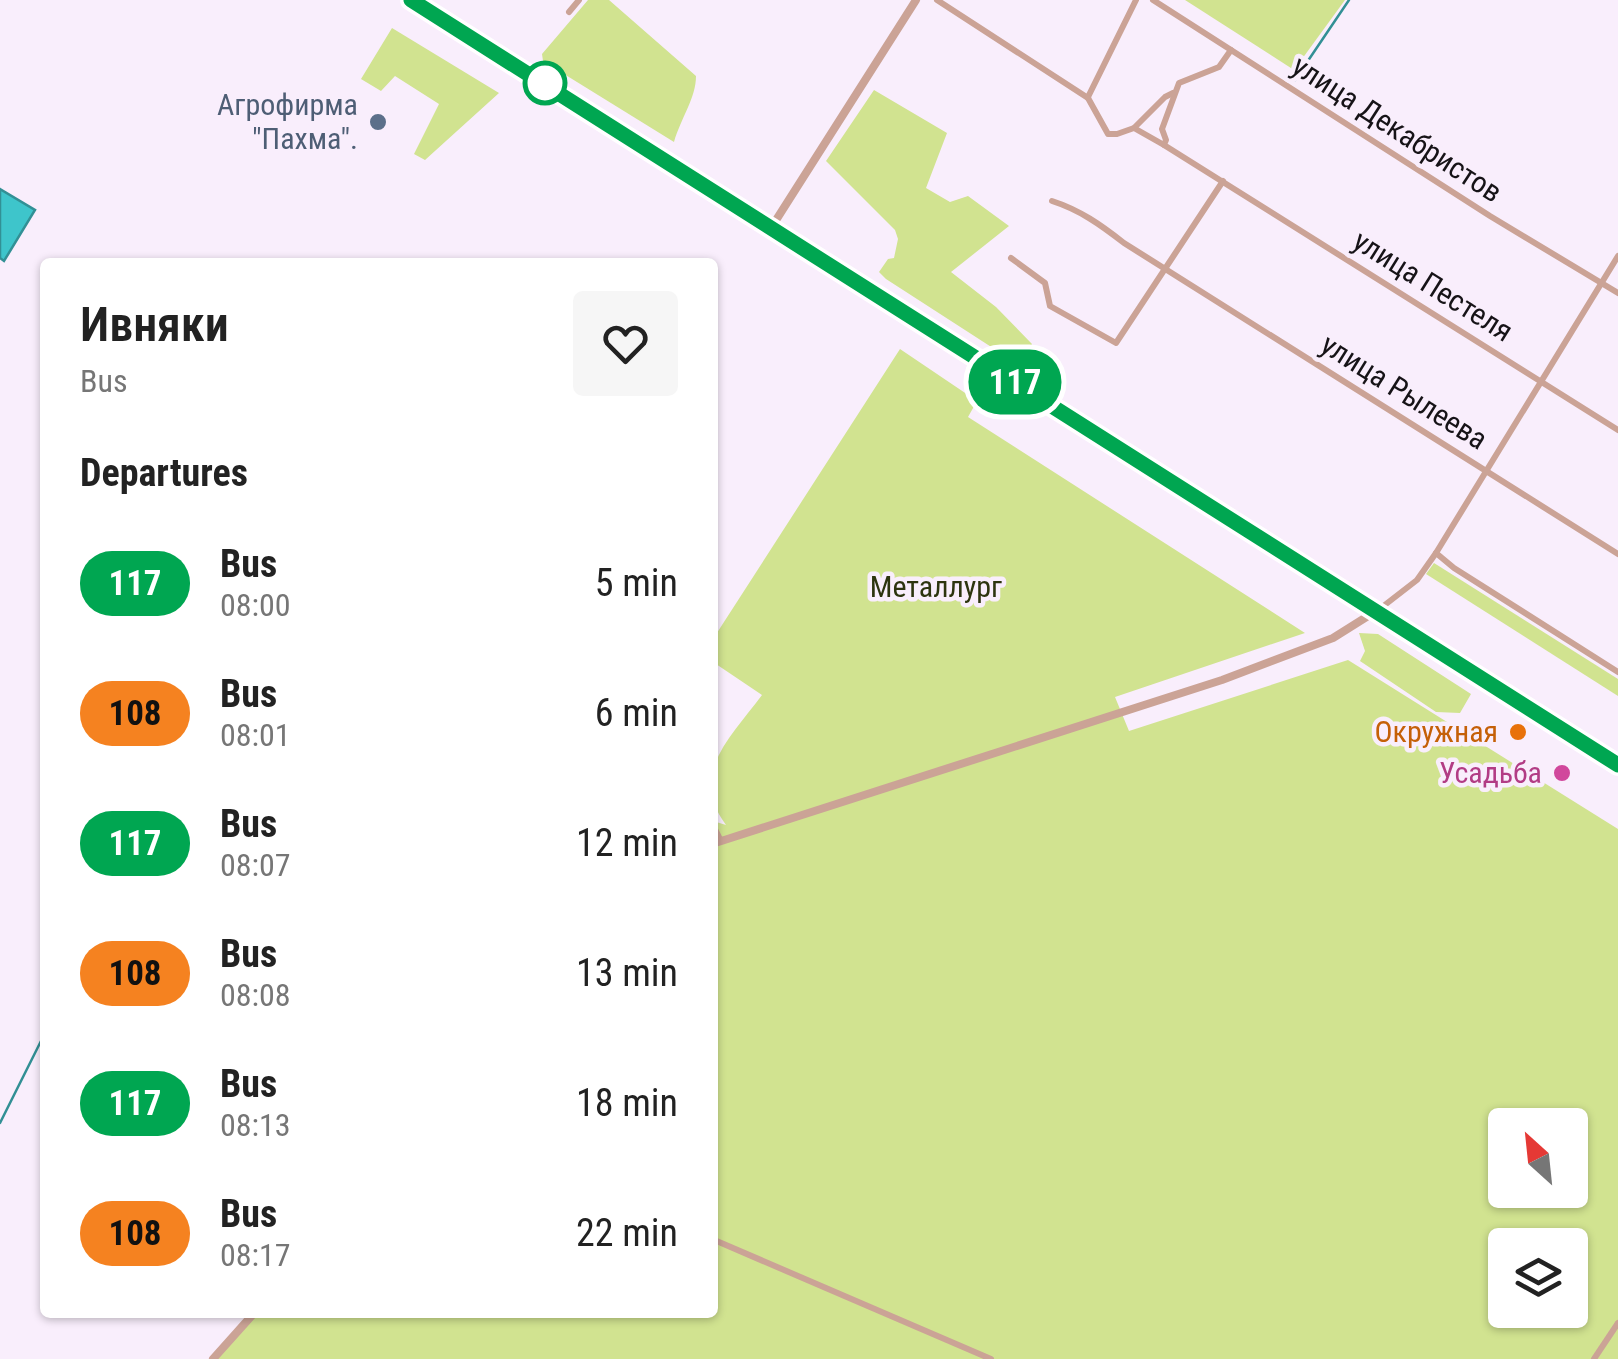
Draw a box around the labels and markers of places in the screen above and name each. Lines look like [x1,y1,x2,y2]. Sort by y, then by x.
unlabelled marker [524,62,566,104]
place label: Агрофирма "Пахма". [217,87,358,156]
marker: Агрофирма "Пахма". [367,111,389,133]
place label: Окружная [1374,714,1498,749]
marker: Окружная [1507,721,1529,743]
place label: Усадьба [1439,755,1542,790]
marker: Усадьба [1551,762,1573,784]

